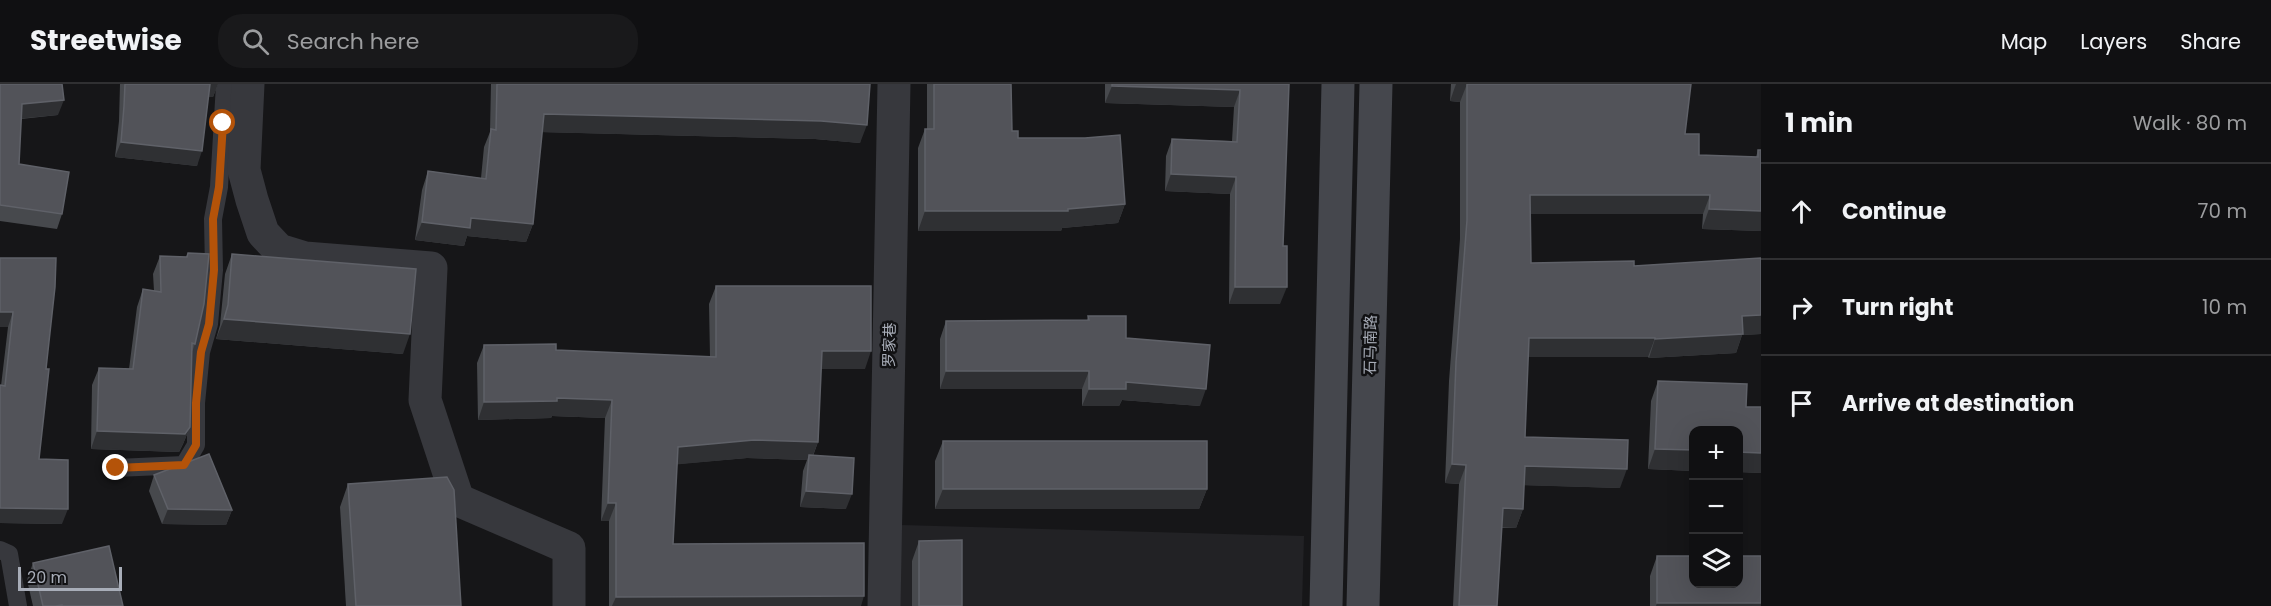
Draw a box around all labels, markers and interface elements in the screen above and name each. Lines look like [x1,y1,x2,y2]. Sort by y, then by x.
search box [218,14,638,68]
text: Streetwise [30,21,182,60]
icon: search [239,25,272,58]
text: Search here [287,26,419,57]
text: Map [2001,27,2047,56]
text: Layers [2080,27,2147,56]
text: Share [2180,27,2241,56]
text: 1 min [1785,105,1853,141]
route start [209,109,235,135]
text: Walk · 80 m [2133,109,2247,137]
icon: ahead [1785,195,1818,228]
text: Continue [1842,196,1946,227]
text: 70 m [2198,197,2247,225]
icon: right [1785,291,1818,324]
text: Turn right [1842,292,1953,323]
text: 10 m [2202,293,2247,321]
street label: 石马南路 [1359,315,1381,375]
street label: 罗家巷 [878,322,900,368]
icon: arrive [1785,387,1818,420]
text: Arrive at destination [1842,388,2074,419]
map controls [1689,426,1743,588]
button: + [1689,426,1743,480]
route end [102,454,128,480]
button: − [1689,480,1743,534]
button: layers [1689,534,1743,588]
scale bar [18,564,122,592]
text: 20 m [27,566,67,589]

